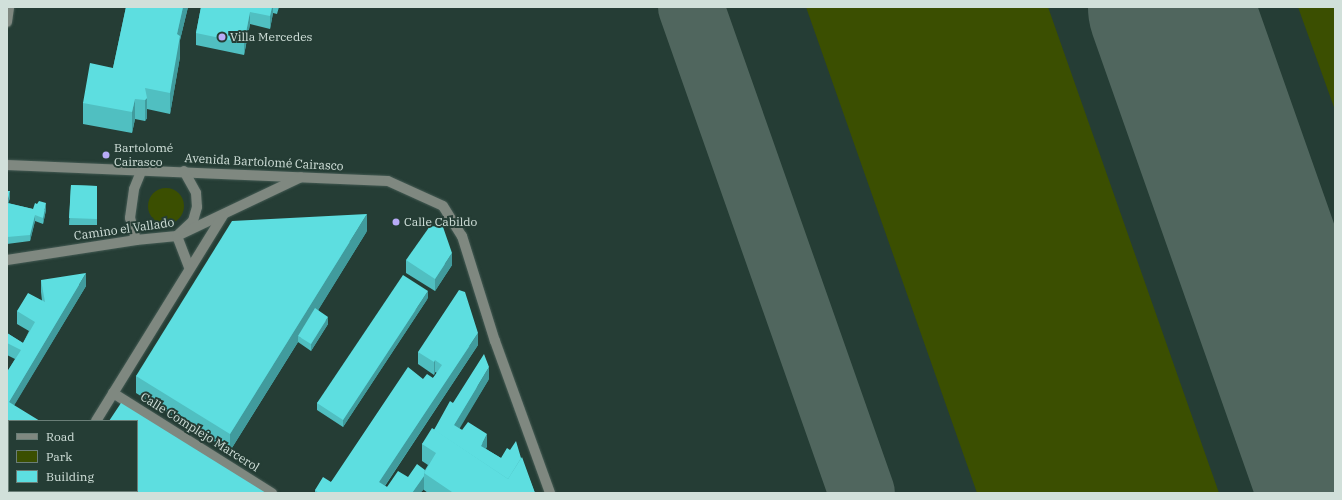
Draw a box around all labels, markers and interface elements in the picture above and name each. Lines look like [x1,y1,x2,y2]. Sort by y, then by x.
place label: Villa Mercedes [230,30,312,44]
marker: Villa Mercedes [217,32,227,42]
place label: Bartolomé Cairasco [114,141,173,169]
marker: Bartolomé Cairasco [101,150,111,160]
street label: Avenida Bartolomé Cairasco [184,151,344,173]
street label: Camino el Vallado [73,215,175,243]
place label: Calle Cabildo [404,215,477,229]
marker: Calle Cabildo [391,217,401,227]
street label: Calle Complejo Marcerol [138,389,262,475]
legend [8,420,138,492]
text: Road [46,429,75,444]
text: Park [46,449,72,464]
text: Building [46,469,94,484]

